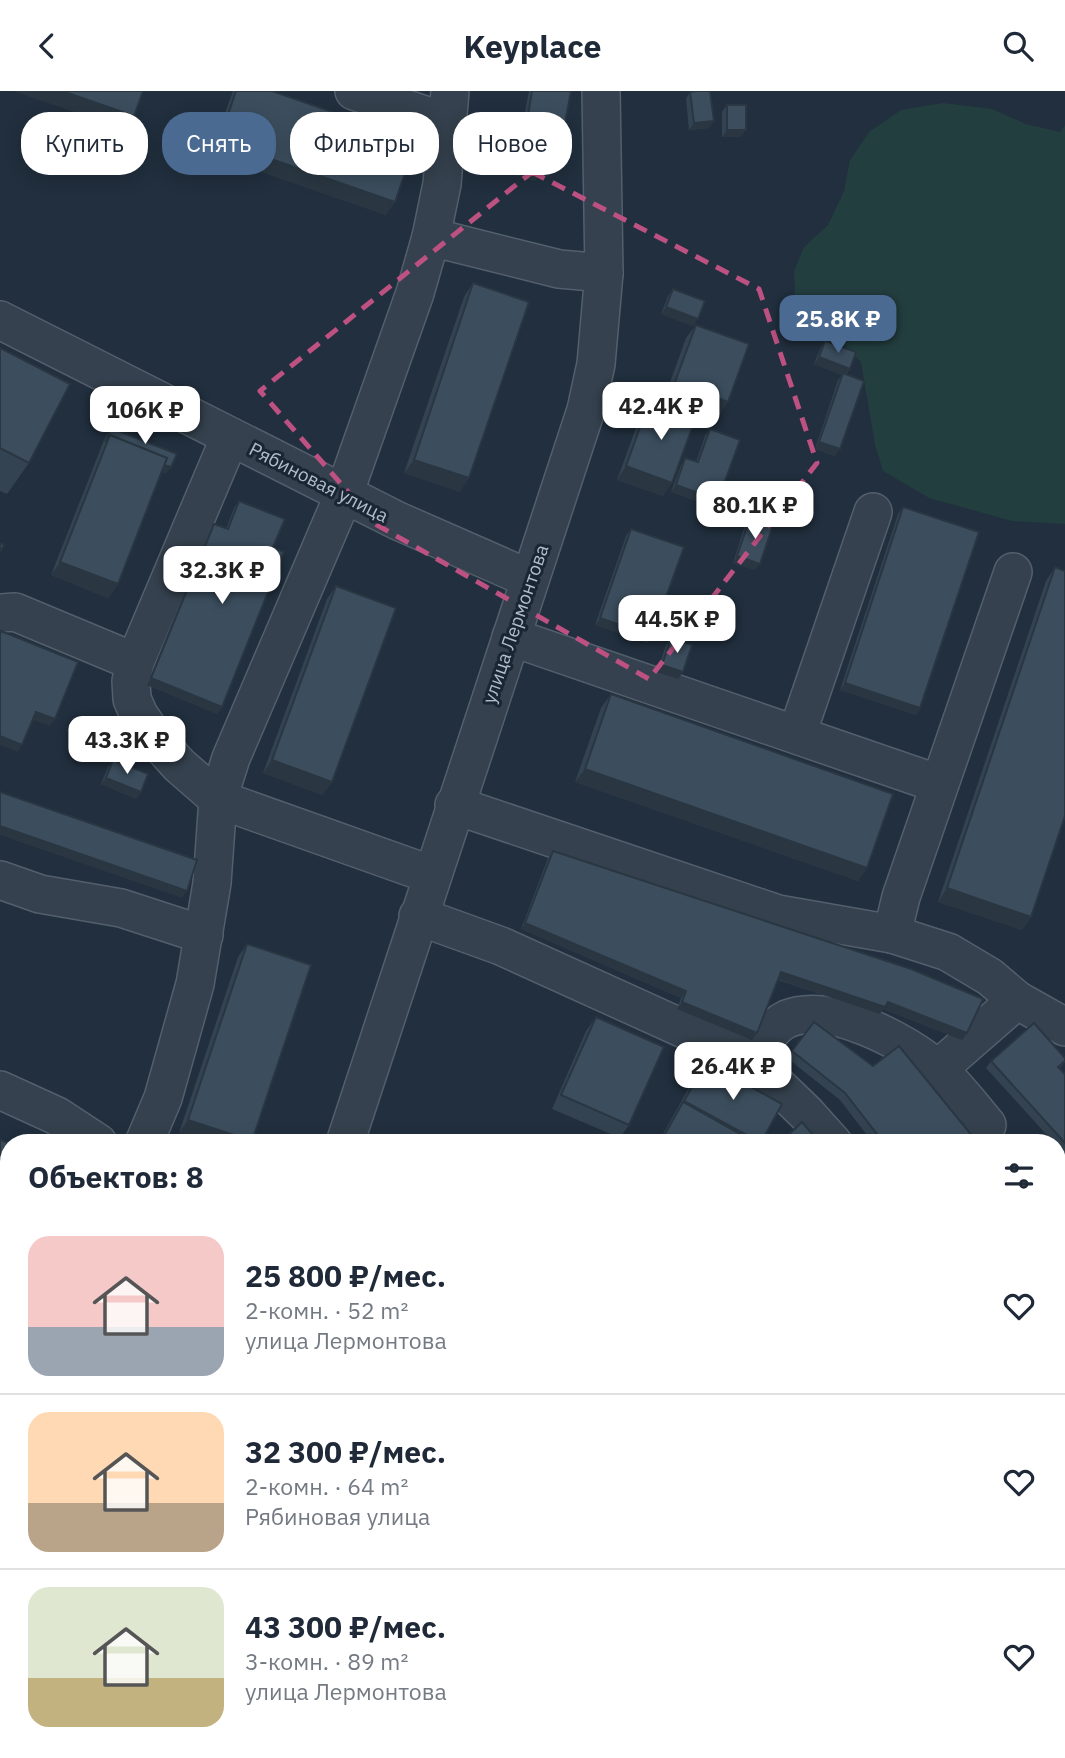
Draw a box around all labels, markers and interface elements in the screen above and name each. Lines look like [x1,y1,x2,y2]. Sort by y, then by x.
text: Keyplace [463,25,602,67]
icon: back [28,27,66,65]
icon: search [999,27,1037,65]
chip: Купить [21,112,148,175]
chip: Снять [162,112,276,175]
chip: Фильтры [290,112,439,175]
chip: Новое [453,112,572,175]
pin: 25.8K ₽ [773,295,903,355]
text: 25.8K ₽ [795,303,881,333]
pin: 42.4K ₽ [596,383,726,442]
pin: 106K ₽ [88,387,202,446]
text: 42.4K ₽ [618,390,704,420]
text: 106K ₽ [106,394,184,424]
street label: Рябиновая улица [245,437,393,527]
pin: 80.1K ₽ [690,482,820,541]
text: 80.1K ₽ [712,489,798,519]
street label: улица Лермонтова [477,541,553,707]
pin: 32.3K ₽ [157,547,287,606]
text: 32.3K ₽ [179,554,265,584]
pin: 44.5K ₽ [612,595,742,655]
text: 44.5K ₽ [634,603,720,633]
pin: 43.3K ₽ [62,717,192,776]
text: 43.3K ₽ [84,724,170,754]
pin: 26.4K ₽ [668,1042,798,1102]
text: 26.4K ₽ [690,1050,776,1080]
text: Объектов: 8 [28,1157,204,1196]
icon: filters [1000,1157,1038,1195]
text: 25 800 ₽/мес. [245,1256,446,1295]
icon: home [84,1264,168,1348]
icon: heart [1000,1287,1038,1325]
text: 2-комн. · 52 m² [245,1295,408,1325]
text: улица Лермонтова [245,1325,447,1355]
text: 32 300 ₽/мес. [245,1432,446,1471]
icon: home [84,1440,168,1524]
icon: heart [1000,1463,1038,1501]
text: 2-комн. · 64 m² [245,1471,408,1501]
text: Рябиновая улица [245,1501,430,1531]
text: 43 300 ₽/мес. [245,1607,446,1646]
icon: home [84,1615,168,1699]
icon: heart [1000,1638,1038,1676]
text: 3-комн. · 89 m² [245,1646,408,1676]
text: улица Лермонтова [245,1676,447,1706]

